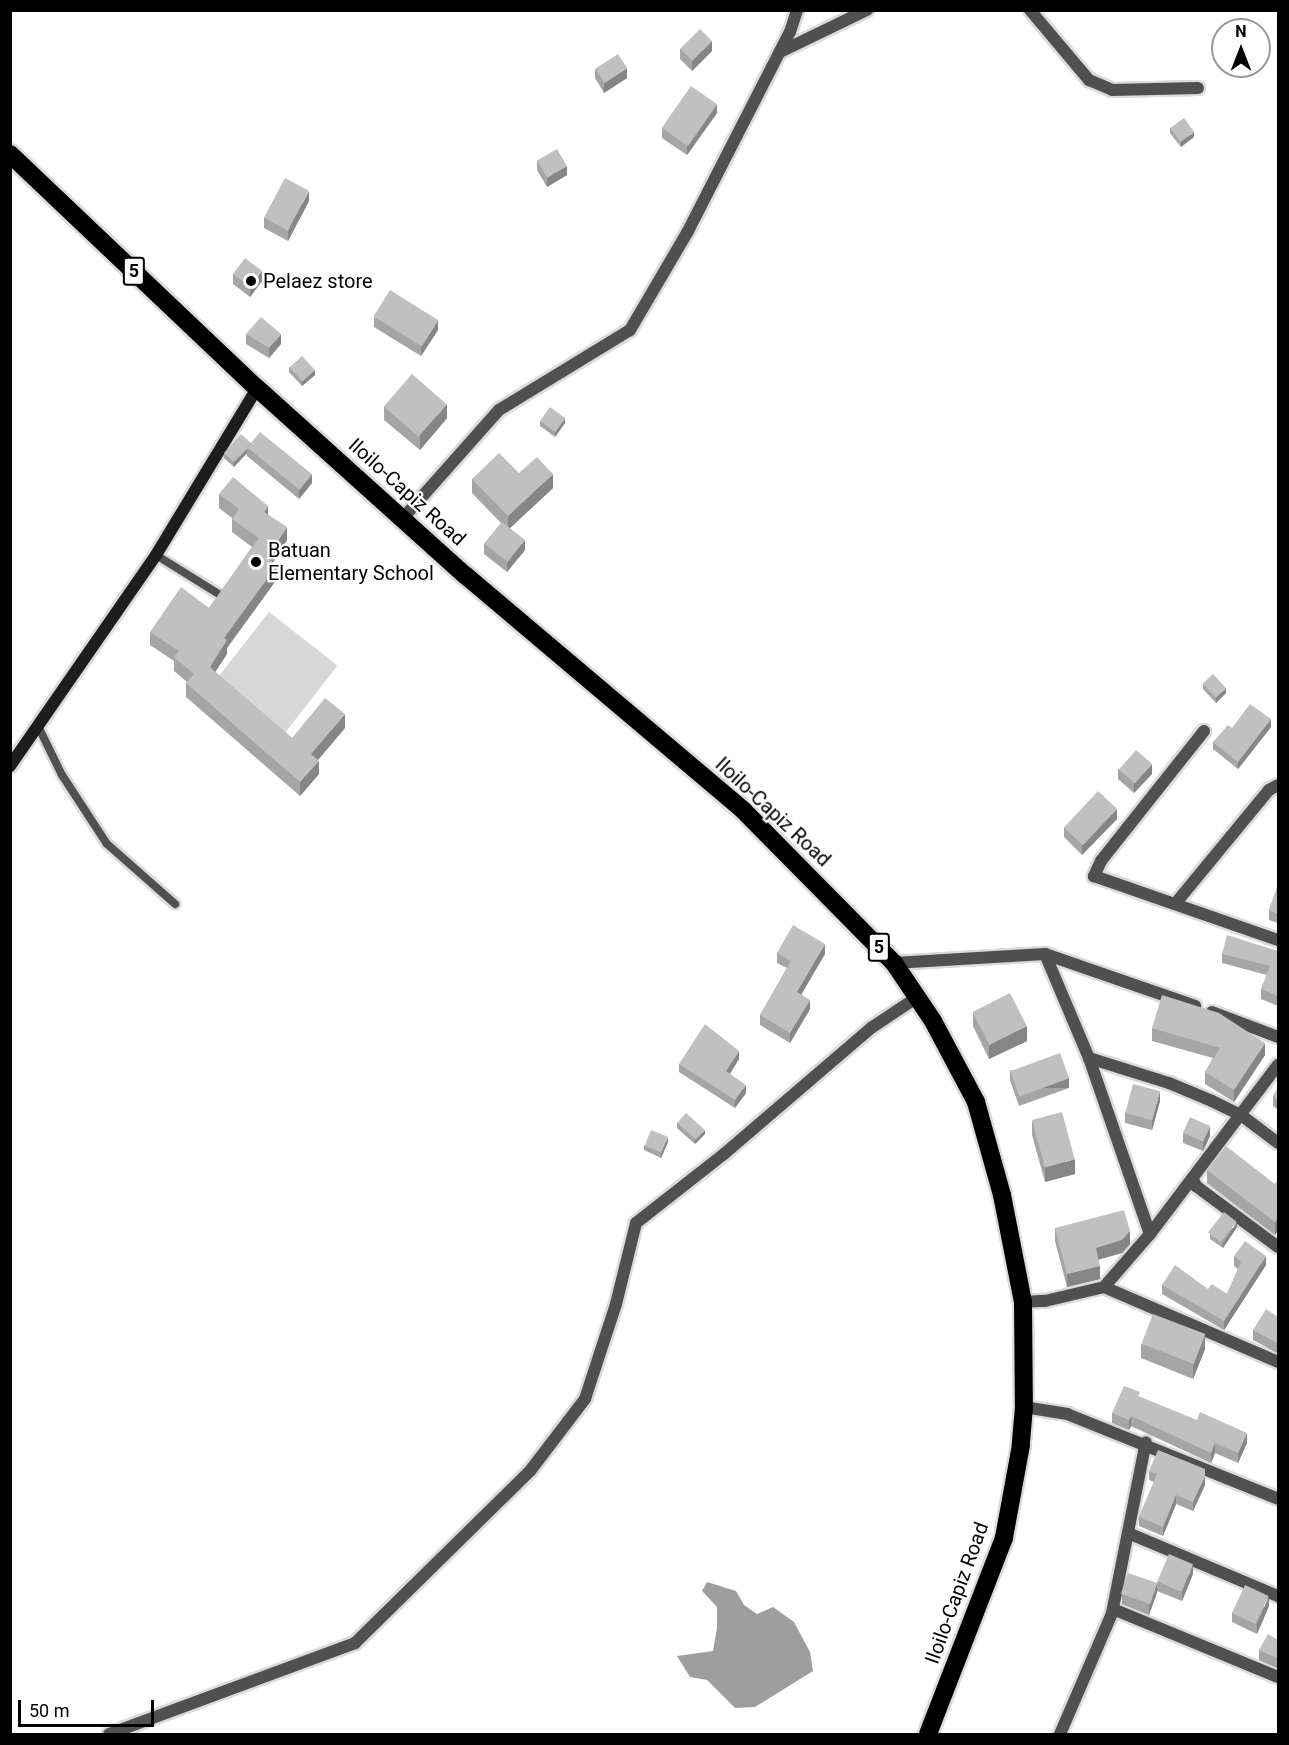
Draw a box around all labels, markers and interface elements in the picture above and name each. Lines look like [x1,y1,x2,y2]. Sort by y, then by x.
north arrow [1211,18,1271,78]
text: N [1235,22,1247,41]
road number: 5 [122,256,146,286]
place label: Pelaez store [263,269,373,293]
marker: Pelaez store [244,274,258,288]
street label: Iloilo-Capiz Road [344,433,470,551]
place label: Batuan Elementary School [268,538,434,585]
marker: Batuan Elementary School [249,555,263,569]
street label: Iloilo-Capiz Road [710,752,836,872]
road number: 5 [867,932,891,962]
street label: Iloilo-Capiz Road [920,1519,994,1667]
scale bar [21,1688,158,1726]
text: 50 m [29,1700,69,1721]

